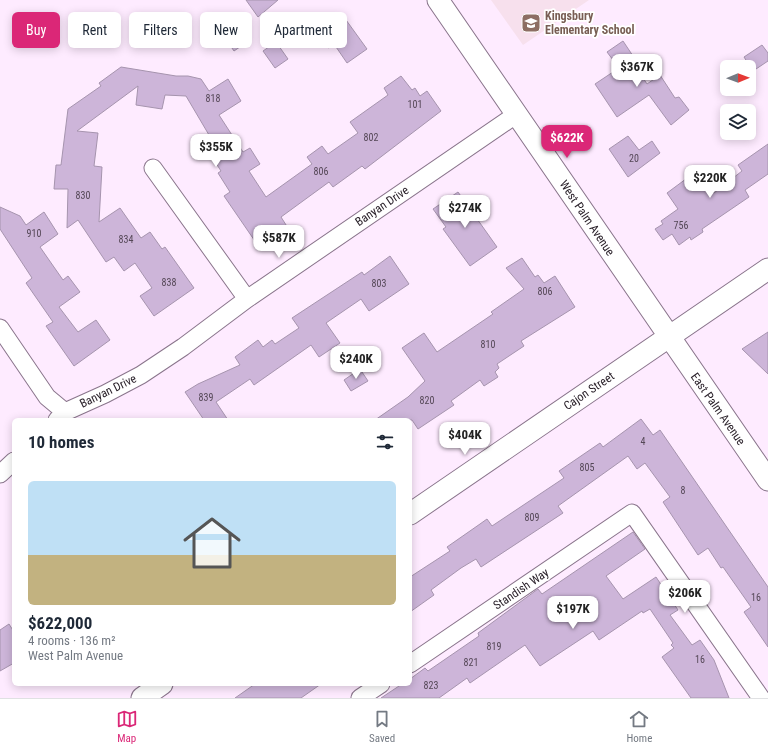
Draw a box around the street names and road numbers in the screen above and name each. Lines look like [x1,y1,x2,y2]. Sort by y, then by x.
street label: West Palm Avenue [557,178,618,259]
street label: Banyan Drive [353,183,412,229]
street label: Cajon Street [561,369,617,413]
street label: East Palm Avenue [688,370,748,448]
street label: Banyan Drive [77,371,139,411]
street label: Standish Way [491,565,551,613]

